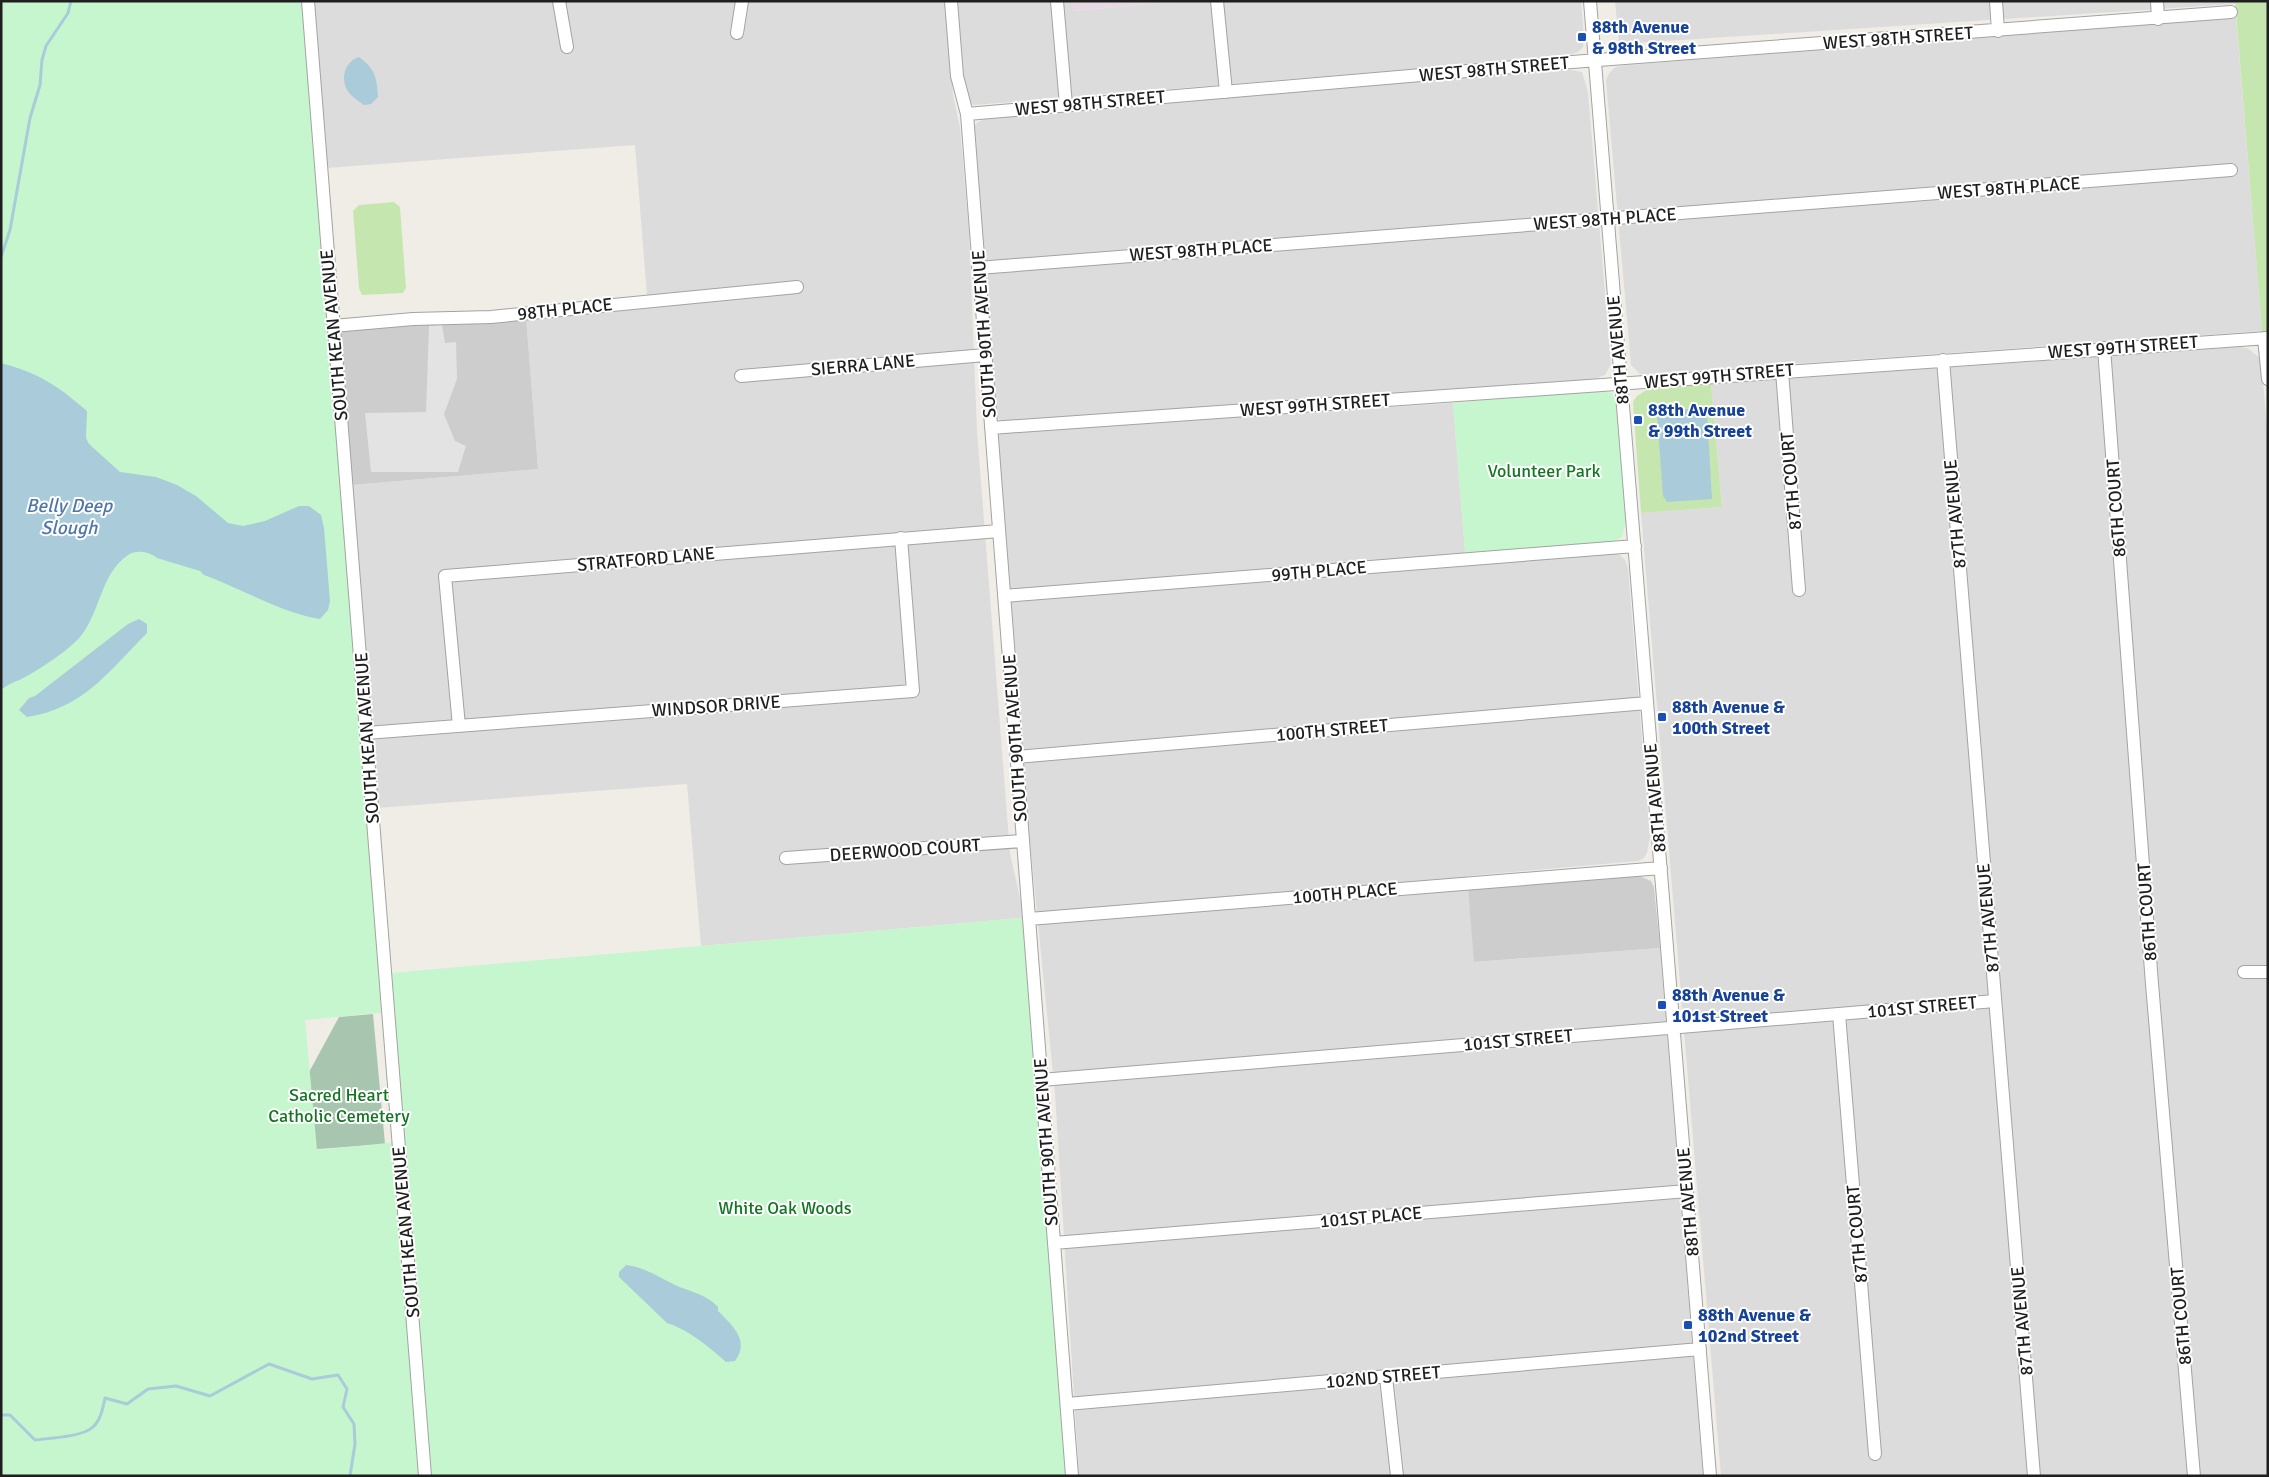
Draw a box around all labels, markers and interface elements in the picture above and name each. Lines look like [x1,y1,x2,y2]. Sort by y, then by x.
place label: 88th Avenue & 98th Street [1592,16,1696,59]
street label: WEST 98TH STREET [1822,22,1974,54]
marker: 88th Avenue & 98th Street [1576,31,1588,43]
street label: WEST 98TH STREET [1418,51,1570,87]
street label: WEST 98TH STREET [1014,85,1166,121]
street label: WEST 98TH PLACE [1937,172,2081,204]
street label: WEST 98TH PLACE [1533,203,1677,235]
street label: WEST 98TH PLACE [1129,234,1273,266]
street label: SOUTH KEAN AVENUE [316,248,352,422]
street label: SOUTH 90TH AVENUE [967,249,1001,419]
street label: 98TH PLACE [516,293,614,325]
street label: 88TH AVENUE [1602,295,1634,405]
street label: WEST 99TH STREET [2047,331,2199,363]
street label: SIERRA LANE [810,349,916,381]
street label: WEST 99TH STREET [1643,358,1795,394]
street label: WEST 99TH STREET [1239,389,1391,421]
place label: 88th Avenue & 99th Street [1648,399,1752,442]
marker: 88th Avenue & 99th Street [1632,414,1644,426]
street label: 87TH COURT [1776,431,1806,531]
street label: 86TH COURT [2102,458,2130,558]
street label: 87TH AVENUE [1939,459,1971,569]
park label: Volunteer Park [1488,460,1600,482]
water label: Belly Deep Slough [26,494,113,540]
street label: STRATFORD LANE [576,542,716,576]
street label: 99TH PLACE [1270,556,1368,586]
street label: SOUTH KEAN AVENUE [350,651,384,825]
street label: SOUTH 90TH AVENUE [998,653,1032,823]
street label: WINDSOR DRIVE [651,691,781,721]
place label: 88th Avenue & 100th Street [1672,696,1785,739]
marker: 88th Avenue & 100th Street [1656,711,1668,723]
street label: 100TH STREET [1275,714,1389,746]
street label: 88TH AVENUE [1639,743,1671,853]
street label: DEERWOOD COURT [829,834,981,866]
street label: 86TH COURT [2133,862,2161,962]
street label: 87TH AVENUE [1972,863,2004,973]
street label: 100TH PLACE [1292,877,1398,909]
place label: 88th Avenue & 101st Street [1672,984,1785,1027]
street label: 101ST STREET [1866,991,1978,1023]
marker: 88th Avenue & 101st Street [1656,999,1668,1011]
street label: 101ST STREET [1462,1024,1574,1056]
street label: SOUTH 90TH AVENUE [1029,1057,1063,1227]
park label: Sacred Heart Catholic Cemetery [268,1084,410,1127]
street label: SOUTH KEAN AVENUE [388,1145,424,1319]
street label: 88TH AVENUE [1672,1147,1704,1257]
street label: 87TH COURT [1842,1184,1872,1284]
park label: White Oak Woods [718,1197,852,1219]
street label: 101ST PLACE [1319,1202,1423,1232]
street label: 87TH AVENUE [2006,1266,2038,1376]
street label: 86TH COURT [2166,1266,2196,1366]
place label: 88th Avenue & 102nd Street [1698,1304,1811,1347]
marker: 88th Avenue & 102nd Street [1682,1319,1694,1331]
street label: 102ND STREET [1325,1361,1442,1393]

